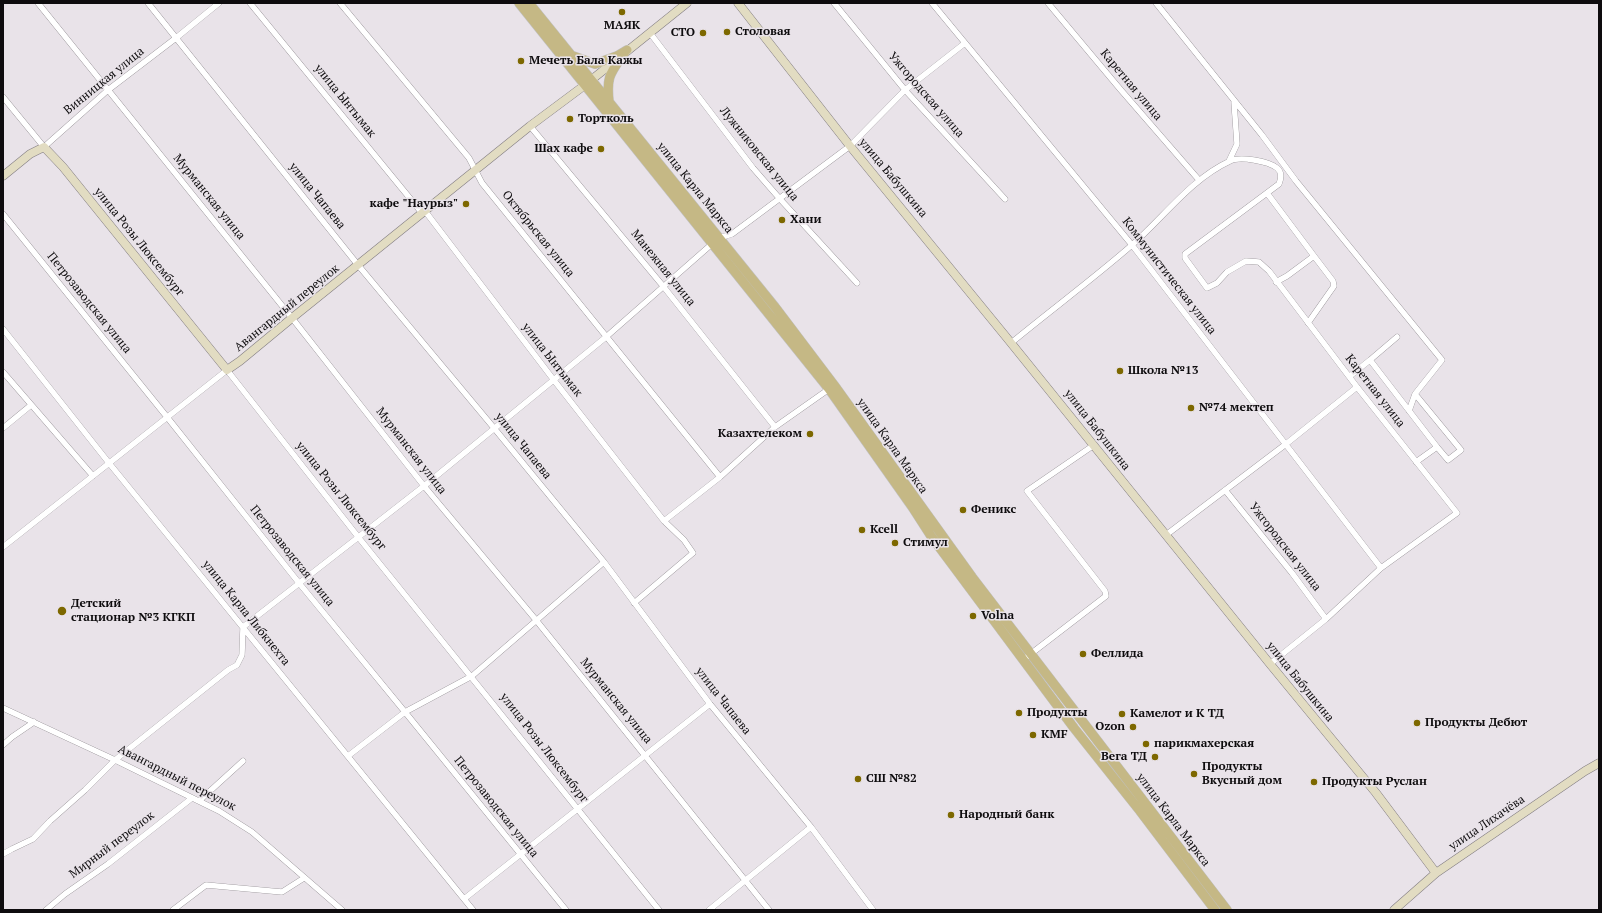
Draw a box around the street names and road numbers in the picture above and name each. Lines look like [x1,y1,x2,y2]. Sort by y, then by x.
street label: Винницкая улица [61,44,147,118]
street label: Каретная улица [1097,47,1165,123]
street label: Ужгородская улица [885,49,967,141]
street label: улица Ынтымак [311,62,379,140]
street label: Лужниковская улица [717,104,801,204]
street label: улица Бабушкина [856,135,930,221]
street label: улица Карла Маркса [654,140,736,236]
street label: Мурманская улица [170,151,248,243]
street label: улица Чапаева [286,160,348,232]
street label: улица Розы Люксембург [91,185,187,299]
street label: Октябрьская улица [499,188,577,280]
street label: Коммунистическая улица [1119,215,1219,337]
street label: Манежная улица [628,227,698,309]
street label: Петрозаводская улица [44,250,134,356]
street label: Авангардный переулок [232,261,342,355]
street label: улица Ынтымак [519,320,585,400]
street label: Каретная улица [1342,352,1408,430]
street label: улица Бабушкина [1061,387,1133,473]
street label: улица Карла Маркса [854,396,930,496]
street label: Мурманская улица [373,405,449,497]
street label: улица Чапаева [492,410,554,482]
street label: улица Розы Люксембург [293,439,389,553]
street label: Ужгородская улица [1246,500,1324,594]
street label: Петрозаводская улица [247,503,337,609]
street label: улица Карла Либкнехта [199,557,293,669]
street label: улица Бабушкина [1263,639,1337,725]
street label: Мурманская улица [577,655,655,747]
street label: улица Чапаева [692,664,754,738]
street label: улица Розы Люксембург [497,690,591,806]
street label: Авангардный переулок [116,742,238,814]
street label: Петрозаводская улица [451,754,541,860]
street label: улица Карла Маркса [1133,771,1213,869]
street label: улица Лихачёва [1446,792,1528,854]
street label: Мирный переулок [67,808,157,882]

